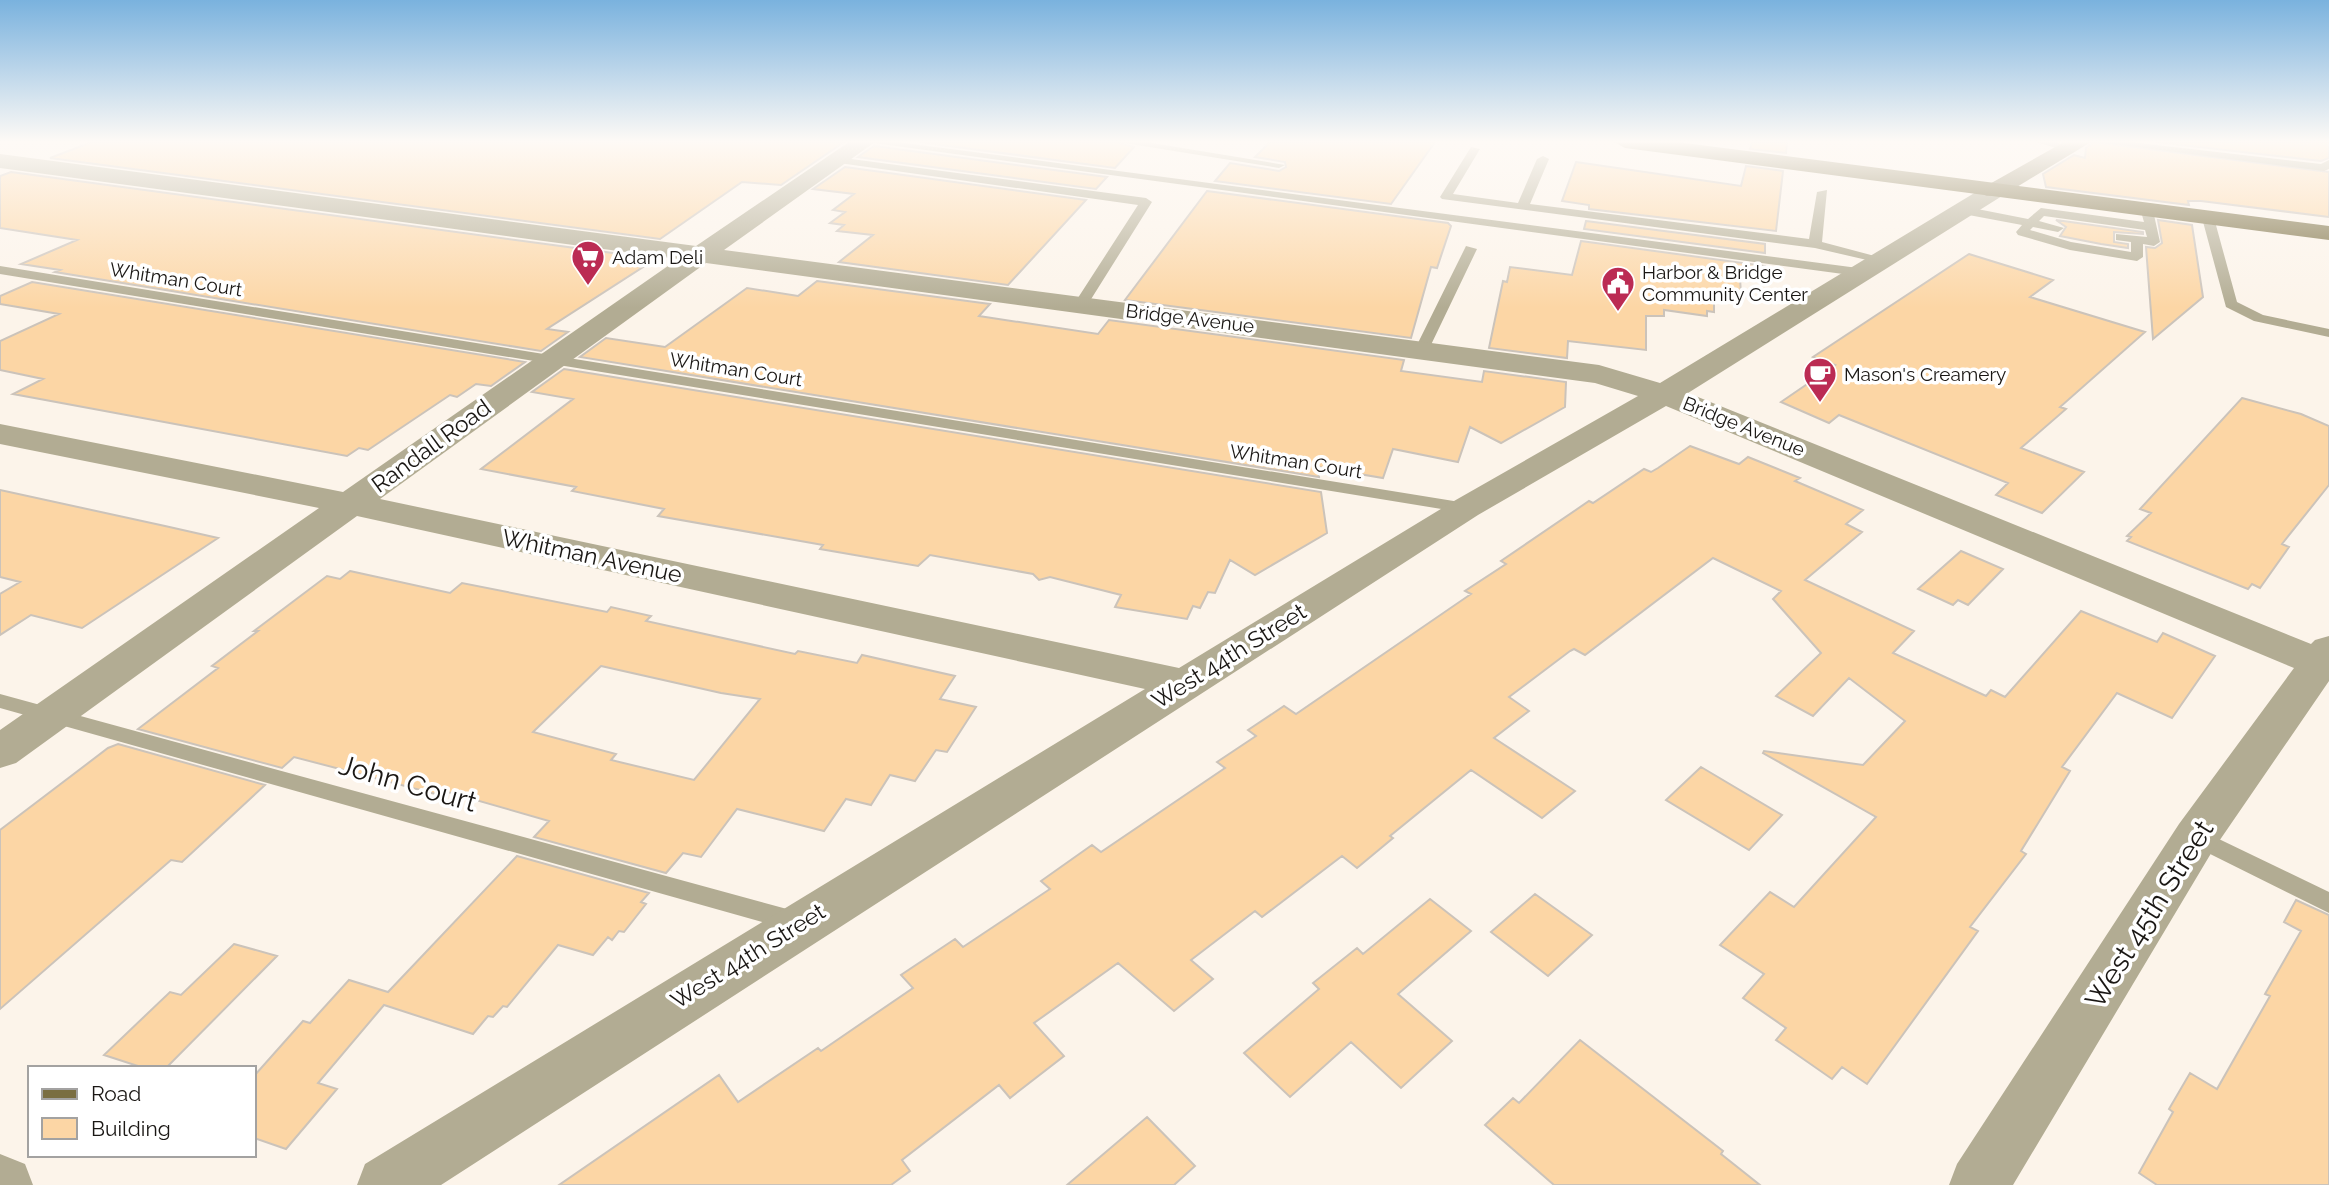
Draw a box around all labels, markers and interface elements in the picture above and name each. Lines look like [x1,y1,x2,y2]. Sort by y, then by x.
supermarket icon: Adam Deli [569,238,607,287]
place label: Adam Deli [612,246,703,268]
street label: Whitman Court [108,258,244,300]
place label: Harbor & Bridge Community Center [1642,261,1808,305]
public building icon: Harbor & Bridge Community Center [1599,264,1637,313]
street label: Bridge Avenue [1125,299,1255,337]
street label: Whitman Court [668,348,804,390]
cafe icon: Mason's Creamery [1801,355,1839,404]
place label: Mason's Creamery [1844,363,2006,385]
street label: Bridge Avenue [1680,392,1808,460]
street label: Randall Road [366,393,495,498]
street label: Whitman Court [1228,440,1364,482]
street label: Whitman Avenue [500,523,684,588]
street label: West 44th Street [1147,597,1311,714]
street label: John Court [335,748,481,819]
street label: West 45th Street [2078,814,2221,1014]
street label: West 44th Street [666,897,830,1014]
legend [28,1066,256,1157]
text: Road [91,1081,141,1106]
text: Building [91,1116,171,1141]

